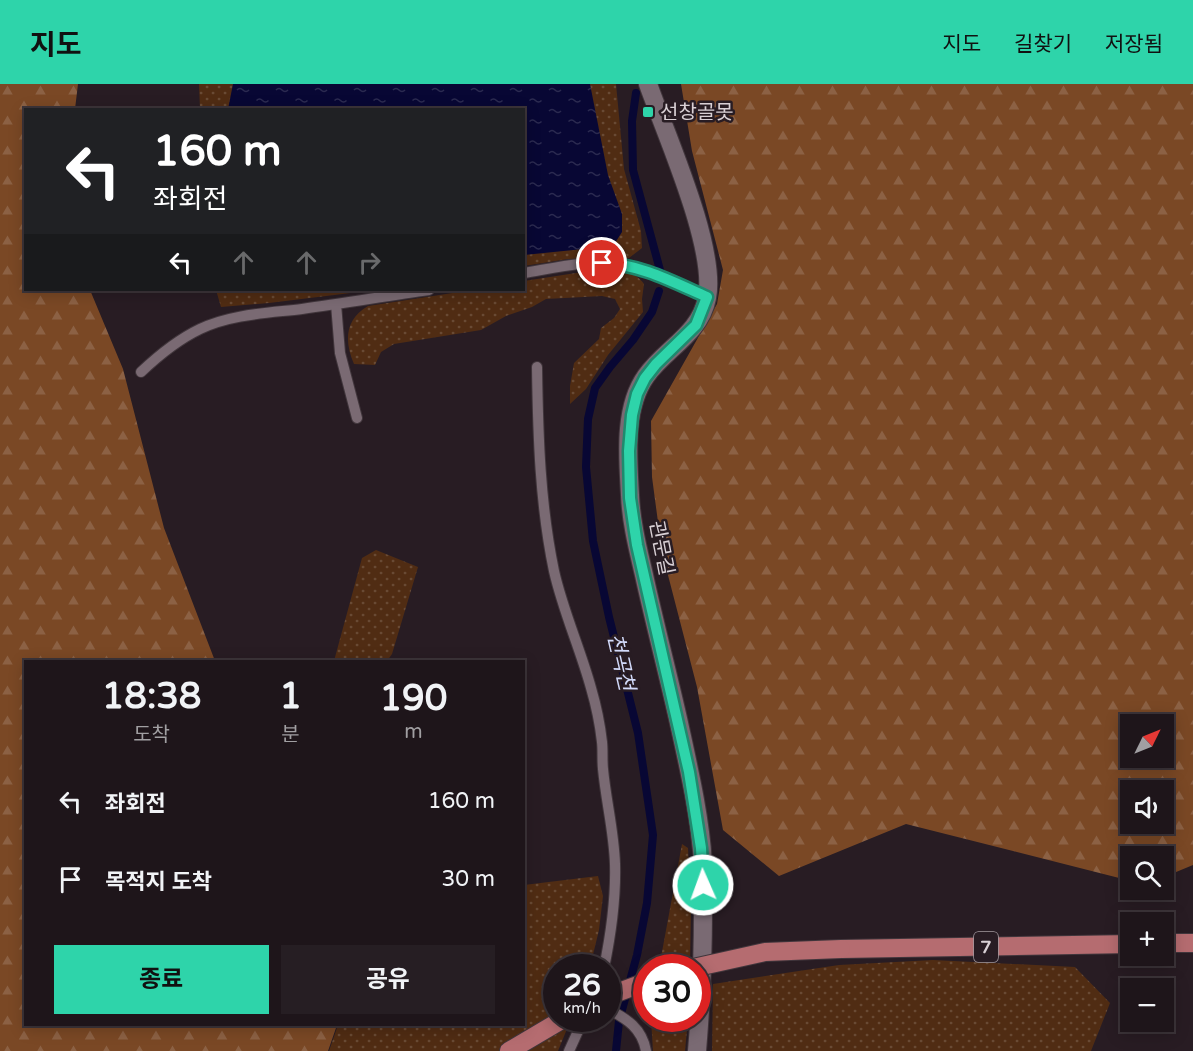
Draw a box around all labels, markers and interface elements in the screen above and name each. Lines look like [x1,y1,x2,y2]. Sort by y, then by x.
text: 지도 [30,28,82,62]
text: 지도 [942,32,981,57]
text: 길찾기 [1014,32,1072,57]
text: 저장됨 [1105,32,1163,57]
place label: 선창골못 [660,101,734,125]
marker: 선창골못 [641,105,655,119]
text: 160 m [153,126,282,177]
icon: left [54,132,132,210]
text: 좌회전 [153,183,228,216]
pin [576,237,627,288]
icon: left [164,246,197,279]
icon: ahead [227,246,260,279]
icon: ahead [290,246,323,279]
icon: right [353,246,386,279]
icon: arrive [585,246,618,279]
street label: 관문길 [644,519,678,578]
water label: 천곡천 [602,631,640,696]
text: 18:38 [102,675,201,718]
text: 1 [279,675,302,718]
text: 190 [379,677,447,720]
north arrow [1120,714,1174,768]
map controls [1120,714,1174,1032]
text: m [404,720,423,744]
text: 도착 [133,723,170,747]
text: 분 [281,723,300,747]
button: sound [1120,780,1174,834]
icon: left [54,785,87,818]
text: 160 m [428,788,495,814]
text: 좌회전 [105,791,166,817]
button: search [1120,846,1174,900]
position arrow [671,853,735,917]
icon: arrive [54,863,87,896]
text: 30 m [441,866,495,892]
text: 목적지 도착 [105,869,212,895]
button: + [1120,912,1174,966]
road number: 7 [974,932,998,962]
button: 종료 [54,945,269,1014]
button: 공유 [281,945,495,1014]
speed limit sign: 30 [633,954,711,1032]
text: 26 [563,967,601,1004]
button: − [1120,978,1174,1032]
text: km/h [563,999,601,1017]

